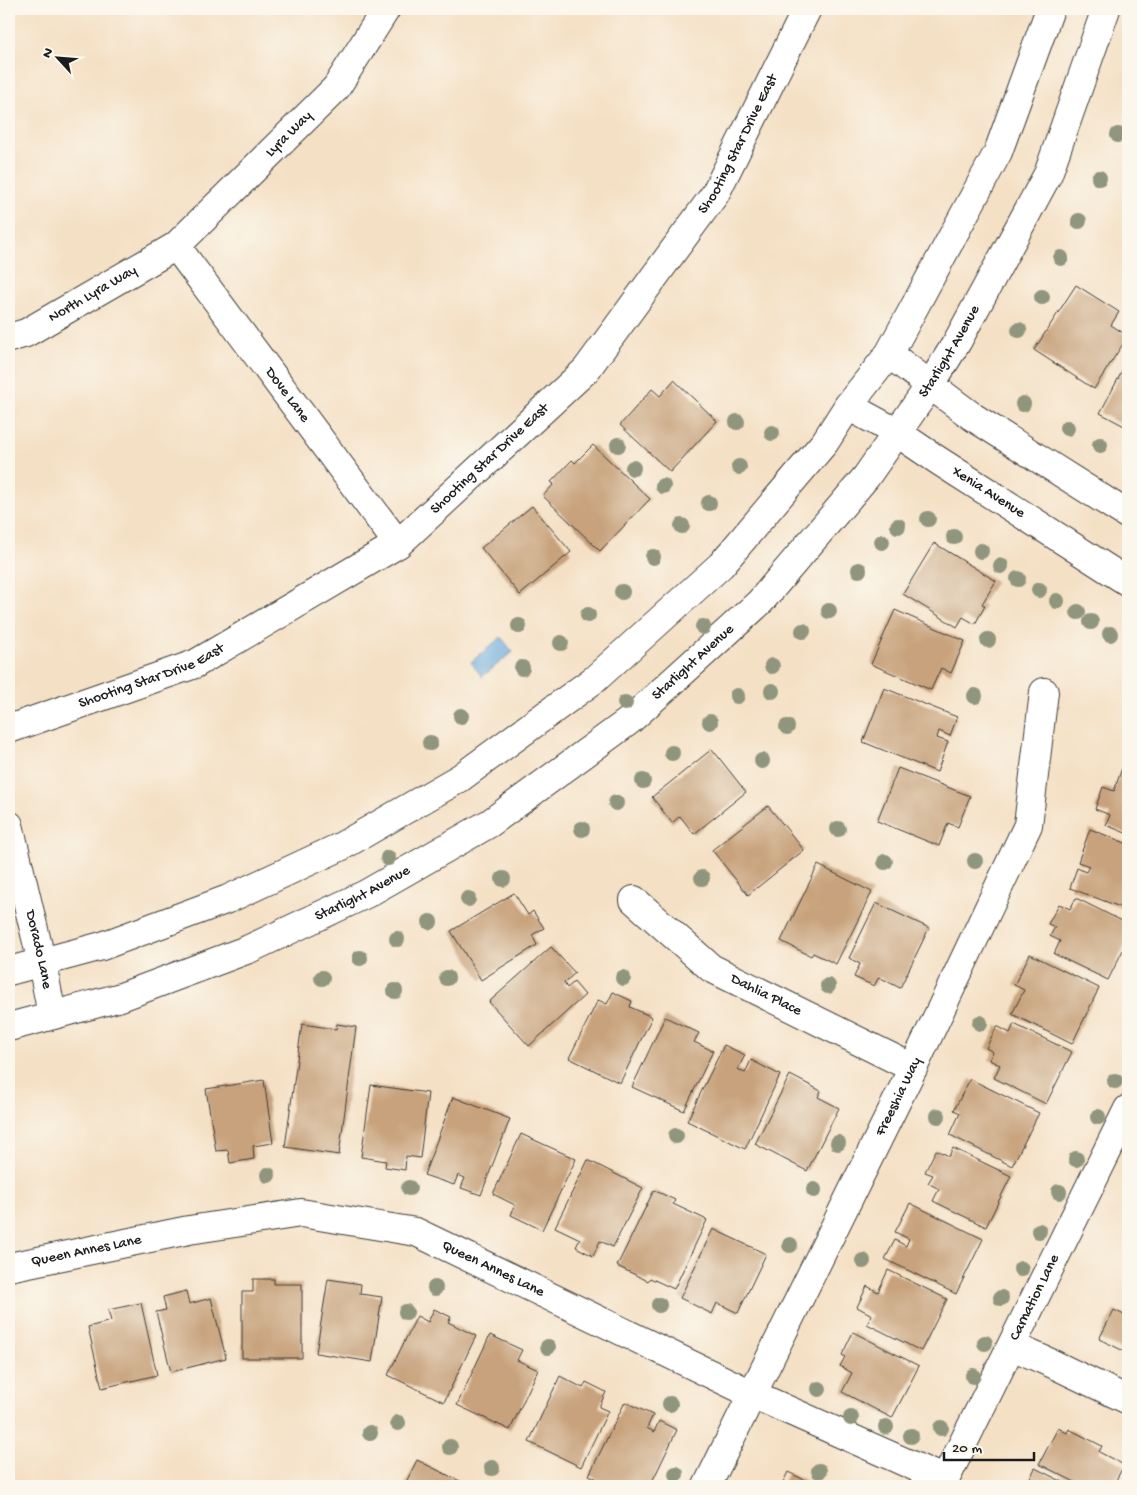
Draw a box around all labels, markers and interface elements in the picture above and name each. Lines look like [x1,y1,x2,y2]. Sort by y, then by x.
north arrow [32,32,82,82]
text: N [39,46,58,61]
street label: Shooting Star Drive East [694,70,783,218]
street label: Lyra Way [262,107,317,161]
street label: North Lyra Way [45,261,141,327]
street label: Starlight Avenue [915,302,984,401]
street label: Dove Lane [260,363,314,426]
street label: Shooting Star Drive East [427,398,554,518]
street label: Xenia Avenue [948,462,1028,523]
street label: Starlight Avenue [648,621,738,705]
street label: Shooting Star Drive East [76,639,229,713]
street label: Starlight Avenue [312,861,414,926]
street label: Dorado Lane [20,907,56,991]
street label: Dahlia Place [726,970,805,1021]
street label: Freeshia Way [871,1054,926,1140]
street label: Queen Annes Lane [30,1231,143,1271]
street label: Queen Annes Lane [439,1237,548,1302]
street label: Carnation Lane [1006,1251,1064,1344]
scale bar [944,1430,1034,1462]
text: 20 m [952,1440,982,1458]

